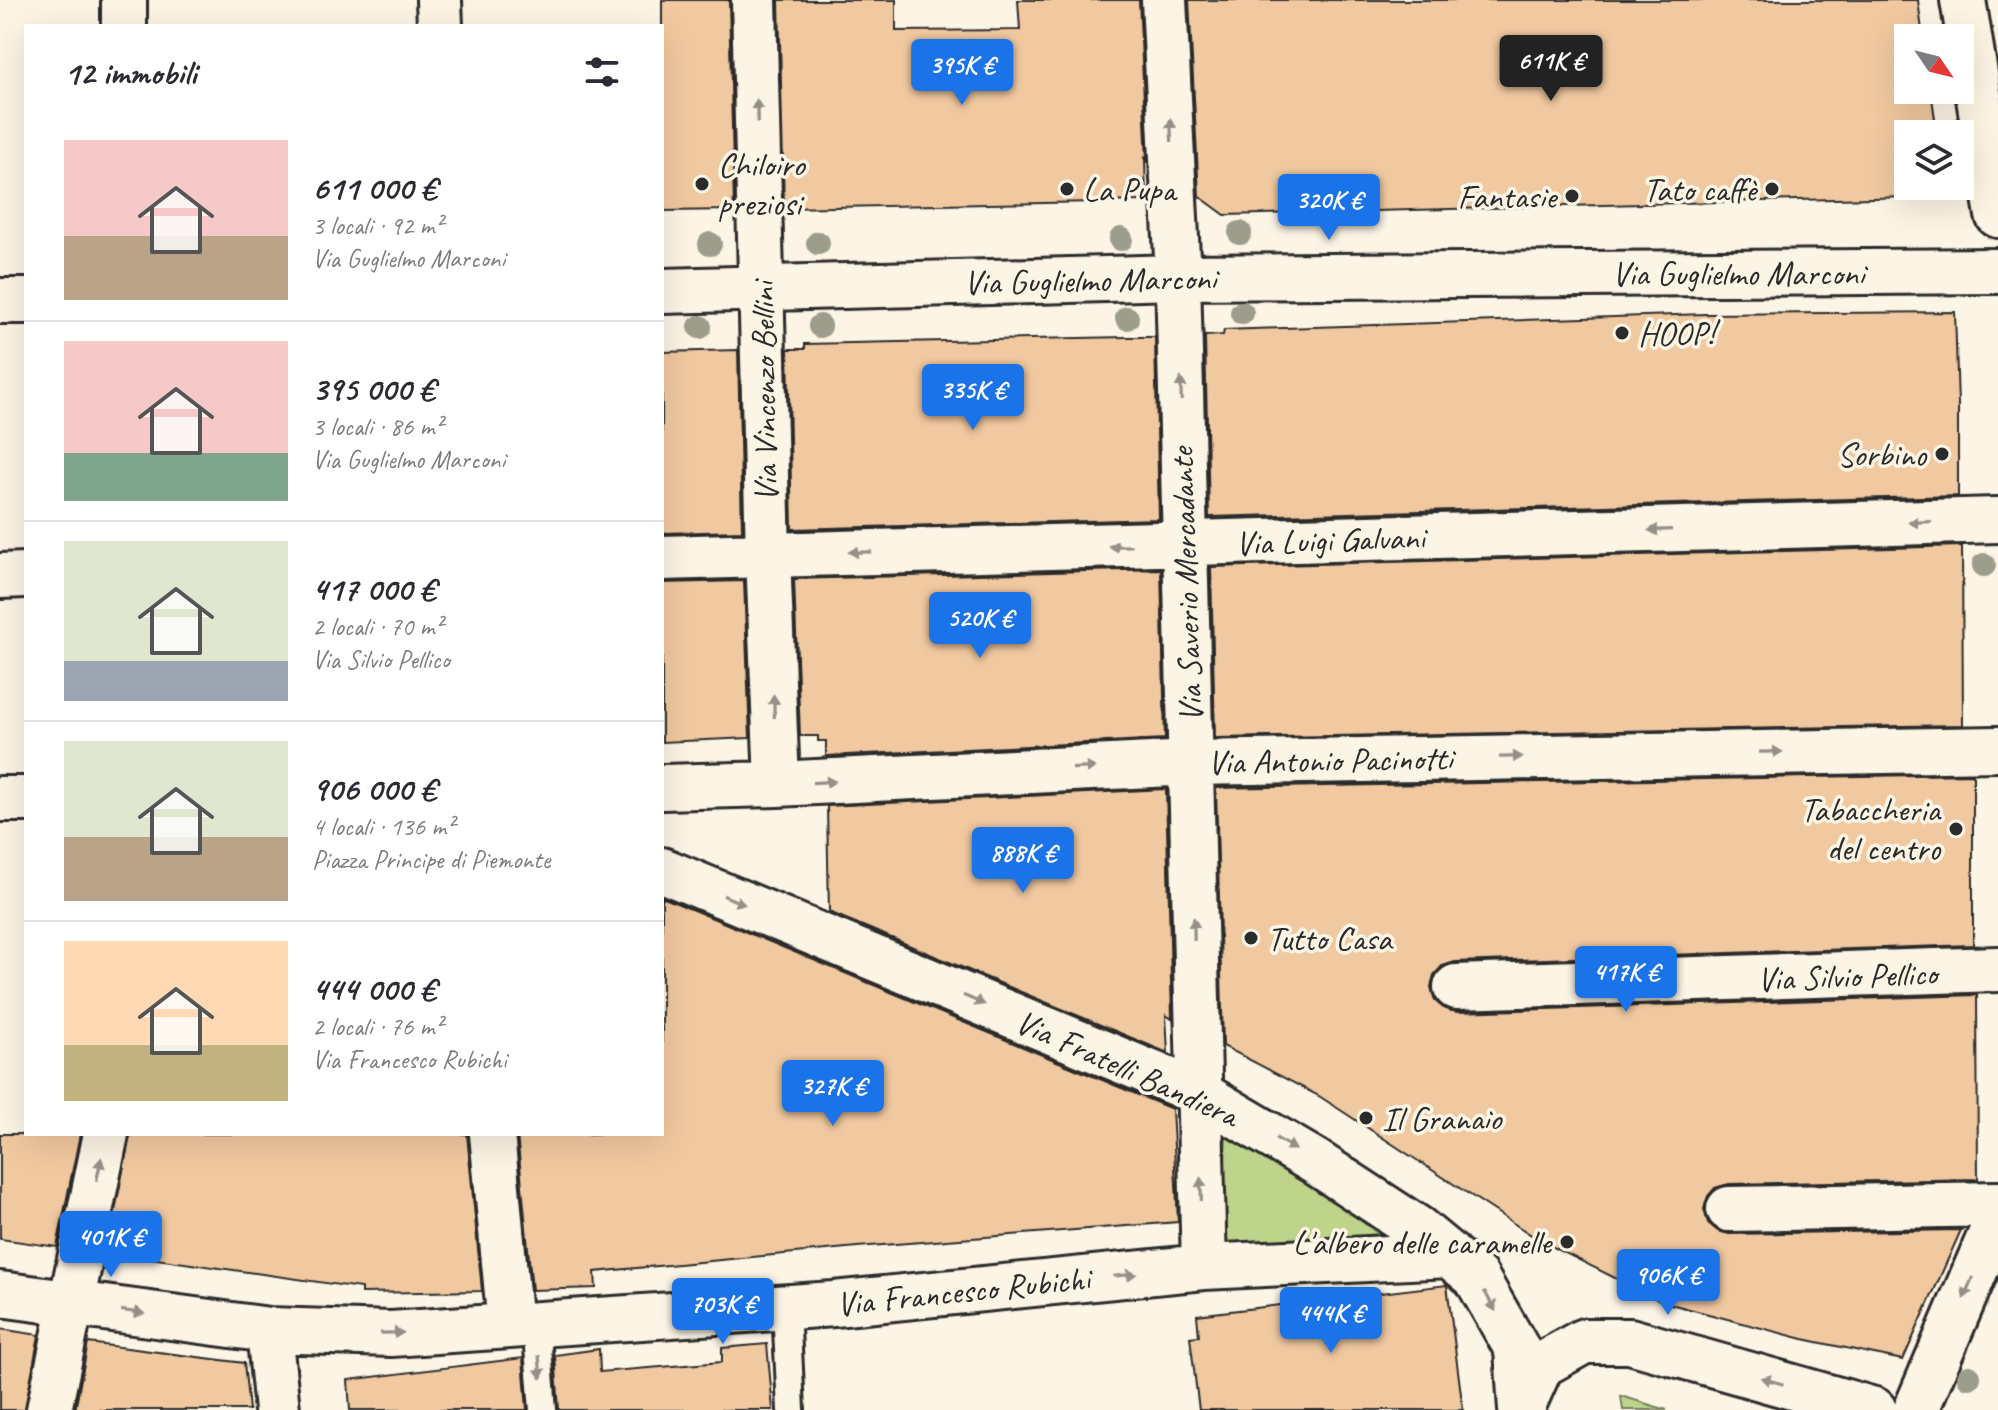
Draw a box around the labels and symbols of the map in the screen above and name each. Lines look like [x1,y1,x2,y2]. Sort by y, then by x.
north arrow [1894,24,1974,104]
pin: 611K € [1486,35,1616,103]
pin: 395K € [897,39,1027,107]
one-way arrow [751,98,764,123]
one-way arrow [1164,117,1177,142]
place label: Chiloiro preziosi [718,143,807,225]
place label: La Pupa [1083,168,1178,211]
place label: Tato caffè [1643,168,1759,211]
pin: 320K € [1264,174,1394,242]
marker: Chiloiro preziosi [693,175,711,193]
place label: Fantasie [1458,175,1559,218]
marker: La Pupa [1058,180,1076,198]
marker: Tato caffè [1763,180,1781,198]
marker: Fantasie [1563,187,1581,205]
street label: Via Guglielmo Marconi [1612,252,1869,295]
street label: Via Guglielmo Marconi [963,256,1221,304]
street label: Via Vincenzo Bellini [741,278,787,503]
place label: HOOP! [1638,312,1721,355]
marker: HOOP! [1613,324,1631,342]
pin: 335K € [908,364,1038,432]
one-way arrow [1174,376,1187,401]
place label: Sorbino [1837,433,1928,476]
street label: Via Saverio Mercadante [1160,444,1212,723]
marker: Sorbino [1933,445,1951,463]
street label: Via Luigi Galvani [1235,515,1429,565]
one-way arrow [1907,516,1932,529]
one-way arrow [1647,523,1672,536]
one-way arrow [1107,539,1132,552]
one-way arrow [847,546,872,558]
pin: 520K € [915,592,1045,660]
one-way arrow [767,693,780,718]
street label: Via Antonio Pacinotti [1207,736,1457,784]
one-way arrow [1759,746,1784,759]
one-way arrow [1499,751,1524,763]
one-way arrow [1072,762,1097,775]
one-way arrow [812,775,837,788]
place label: Tabaccheria del centro [1801,788,1942,870]
marker: Tabaccheria del centro [1947,820,1965,838]
pin: 888K € [958,827,1088,895]
one-way arrow [722,894,746,907]
one-way arrow [1188,916,1200,941]
place label: Tutto Casa [1267,917,1394,960]
marker: Tutto Casa [1242,929,1260,947]
pin: 417K € [1561,946,1691,1014]
street label: Via Silvio Pellico [1756,951,1942,1001]
one-way arrow [962,993,986,1006]
street label: Via Fratelli Bandiera [1009,1000,1248,1137]
pin: 327K € [768,1060,898,1128]
place label: Il Granaio [1382,1097,1503,1140]
marker: Il Granaio [1357,1109,1375,1127]
one-way arrow [1275,1137,1297,1151]
one-way arrow [93,1156,106,1181]
one-way arrow [1194,1176,1207,1201]
pin: 401K € [46,1211,176,1279]
place label: L'albero delle caramelle [1293,1221,1553,1264]
marker: L'albero delle caramelle [1558,1233,1576,1251]
pin: 906K € [1603,1249,1733,1317]
street label: Via Francesco Rubichi [834,1256,1095,1326]
one-way arrow [1113,1268,1138,1281]
one-way arrow [1961,1277,1974,1300]
pin: 703K € [658,1278,788,1346]
pin: 444K € [1266,1287,1396,1355]
one-way arrow [1483,1290,1497,1312]
one-way arrow [121,1305,146,1318]
one-way arrow [380,1327,405,1339]
one-way arrow [534,1354,547,1379]
one-way arrow [1760,1374,1784,1387]

